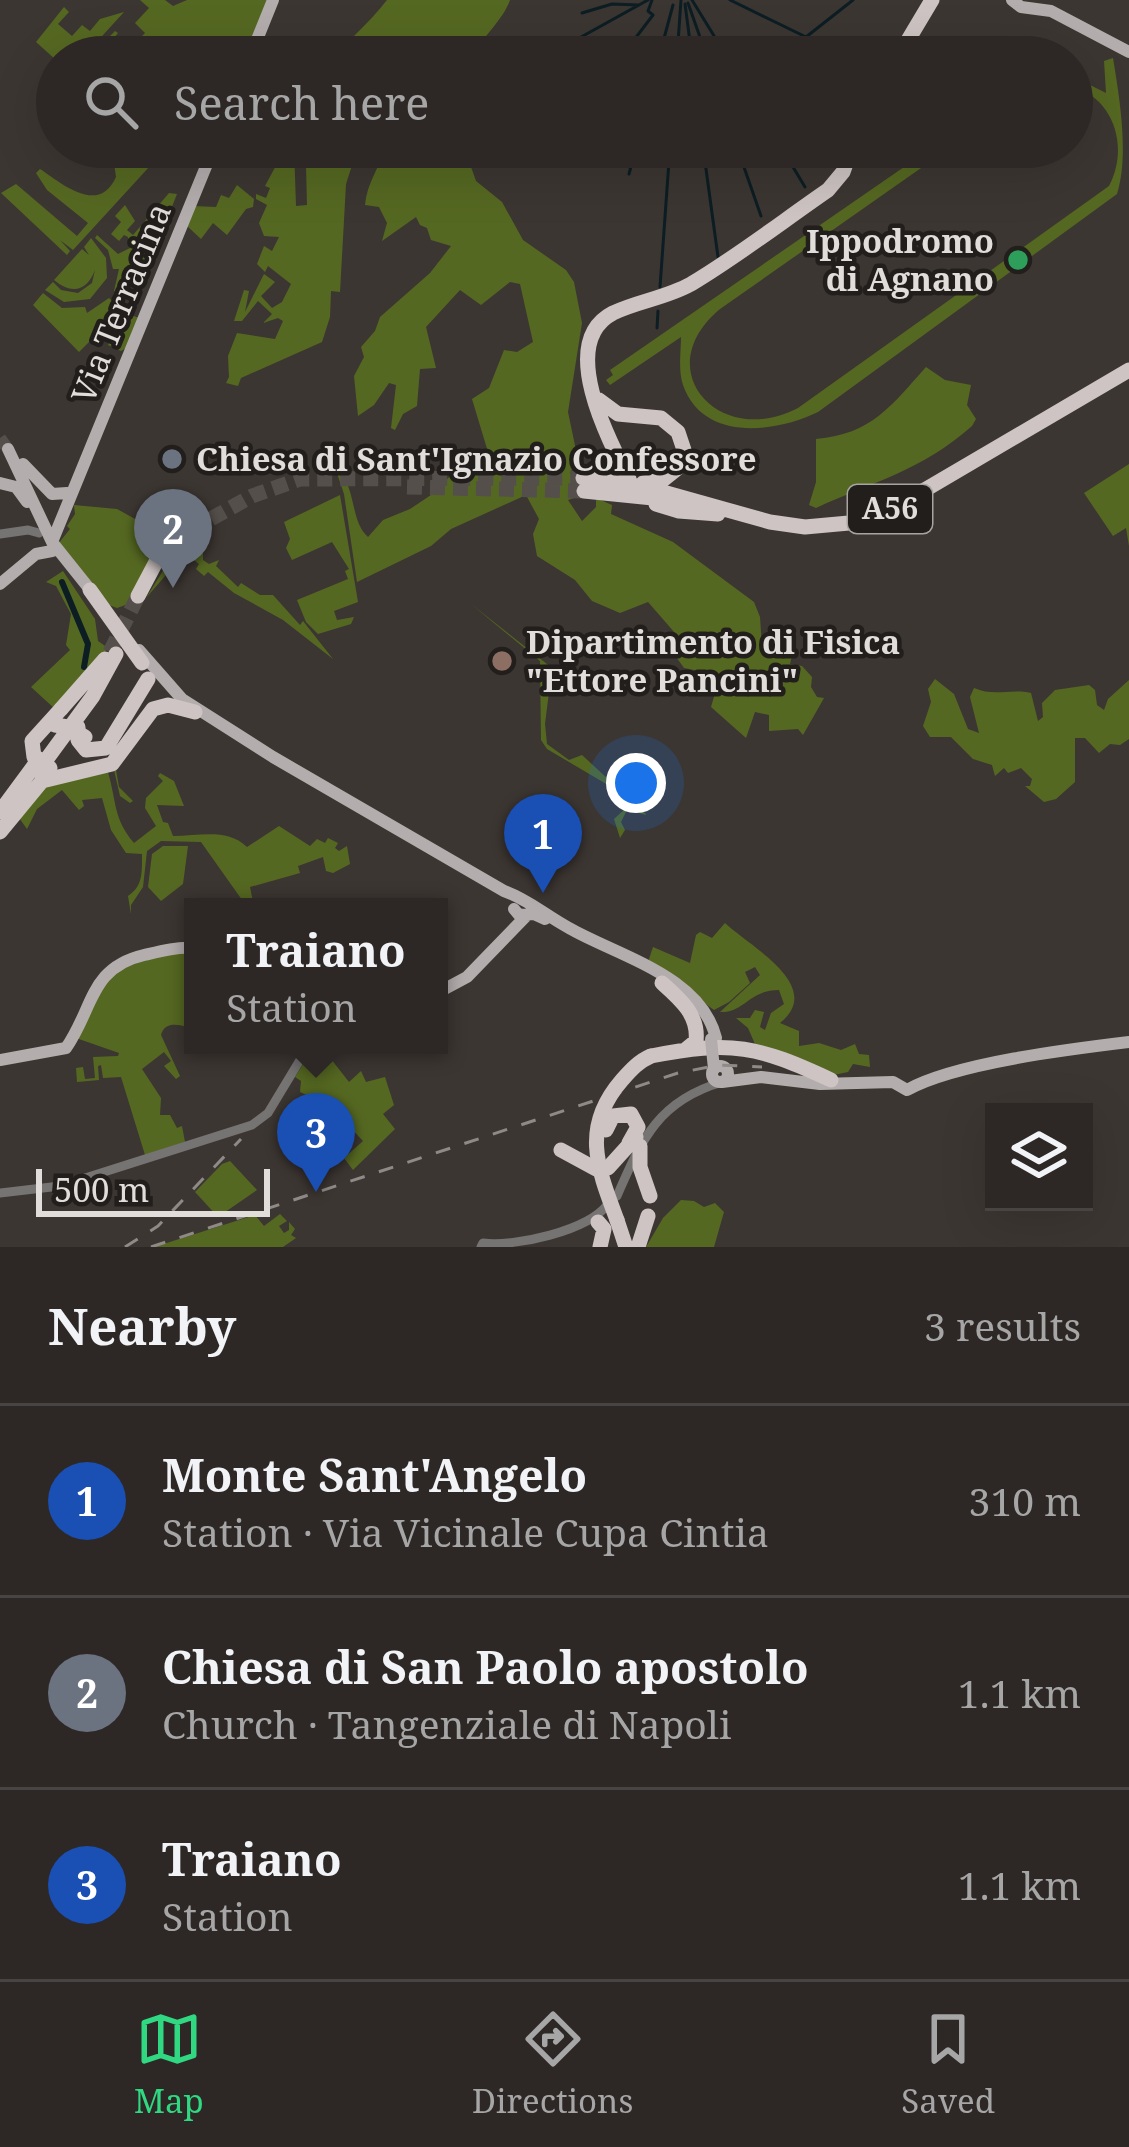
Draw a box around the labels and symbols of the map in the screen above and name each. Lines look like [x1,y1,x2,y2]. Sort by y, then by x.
street label: Via Terracina [60,196,181,409]
place label: Ippodromo di Agnano [806,218,994,301]
marker: Ippodromo di Agnano [1005,247,1031,273]
place label: Chiesa di Sant'Ignazio Confessore [196,436,757,481]
marker: Chiesa di Sant'Ignazio Confessore [159,446,185,472]
road number: A56 [848,485,932,533]
pin: 2 [134,489,212,588]
place label: Dipartimento di Fisica "Ettore Pancini" [526,619,900,702]
marker: Dipartimento di Fisica "Ettore Pancini" [489,648,515,674]
your location [606,753,666,813]
pin: 1 [504,794,582,893]
pin: 3 [277,1093,355,1192]
scale bar [36,1163,270,1216]

